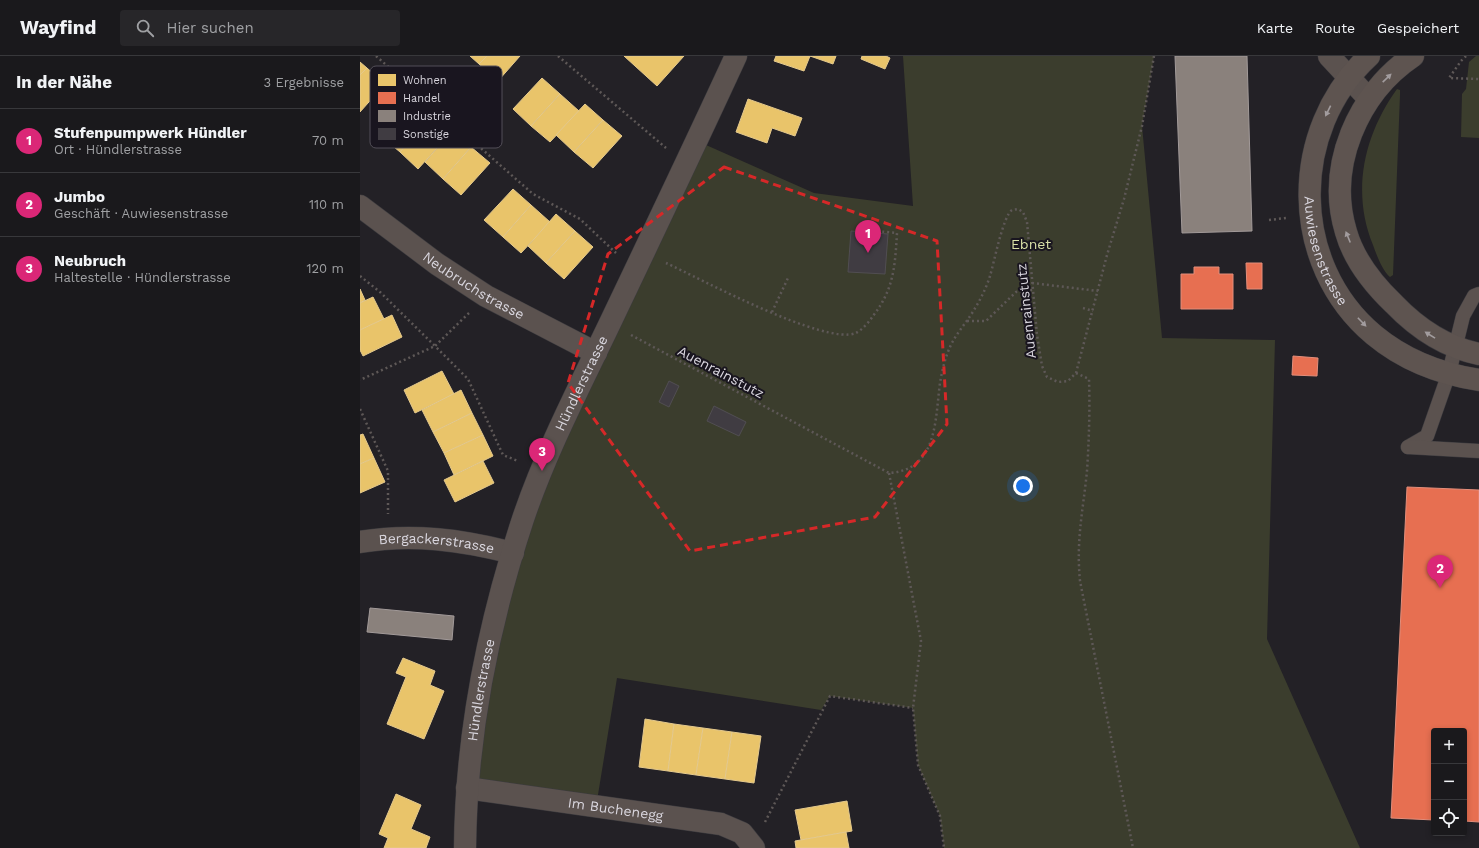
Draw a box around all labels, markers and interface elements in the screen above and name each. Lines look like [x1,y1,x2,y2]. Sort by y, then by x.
search box [120,10,400,46]
text: Wayfind [20,16,96,39]
icon: search [134,17,156,39]
text: Hier suchen [166,19,254,37]
text: Karte [1257,20,1293,36]
text: Route [1315,20,1355,36]
text: Gespeichert [1377,20,1459,36]
legend [370,66,502,148]
text: In der Nähe [16,72,112,92]
one-way arrow [1382,73,1392,83]
text: Wohnen [403,74,447,87]
text: 3 Ergebnisse [263,75,344,90]
text: Handel [403,92,441,105]
one-way arrow [1325,105,1331,117]
text: Industrie [403,110,451,123]
text: Stufenpumpwerk Hündler [54,124,247,142]
text: Sonstige [403,128,449,141]
text: 1 [26,133,32,148]
text: 70 m [312,133,344,148]
text: Ort · Hündlerstrasse [54,142,182,157]
text: Jumbo [54,188,105,206]
street label: Auwiesenstrasse [1302,196,1351,308]
text: 2 [25,197,33,212]
text: 110 m [309,197,344,212]
text: Geschäft · Auwiesenstrasse [54,206,228,221]
pin: 1 [855,220,881,253]
one-way arrow [1345,231,1351,242]
park label: Ebnet [1011,236,1051,252]
street label: Neubruchstrasse [420,248,527,322]
text: Neubruch [54,252,126,270]
text: 3 [25,261,33,276]
text: 120 m [306,261,344,276]
street label: Auenrainstutz [1013,263,1039,359]
text: Haltestelle · Hündlerstrasse [54,270,231,285]
one-way arrow [1357,317,1366,327]
one-way arrow [1424,331,1436,338]
street label: Hündlerstrasse [552,333,611,434]
street label: Auenrainstutz [675,343,767,401]
pin: 3 [529,438,555,471]
your location [1013,476,1033,496]
street label: Bergackerstrasse [378,530,496,556]
pin: 2 [1427,555,1453,588]
street label: Hündlerstrasse [464,637,498,742]
map controls [1431,728,1467,836]
button: + [1431,728,1467,764]
button: − [1431,764,1467,800]
street label: Im Buchenegg [567,794,665,824]
button: locate [1431,800,1467,836]

